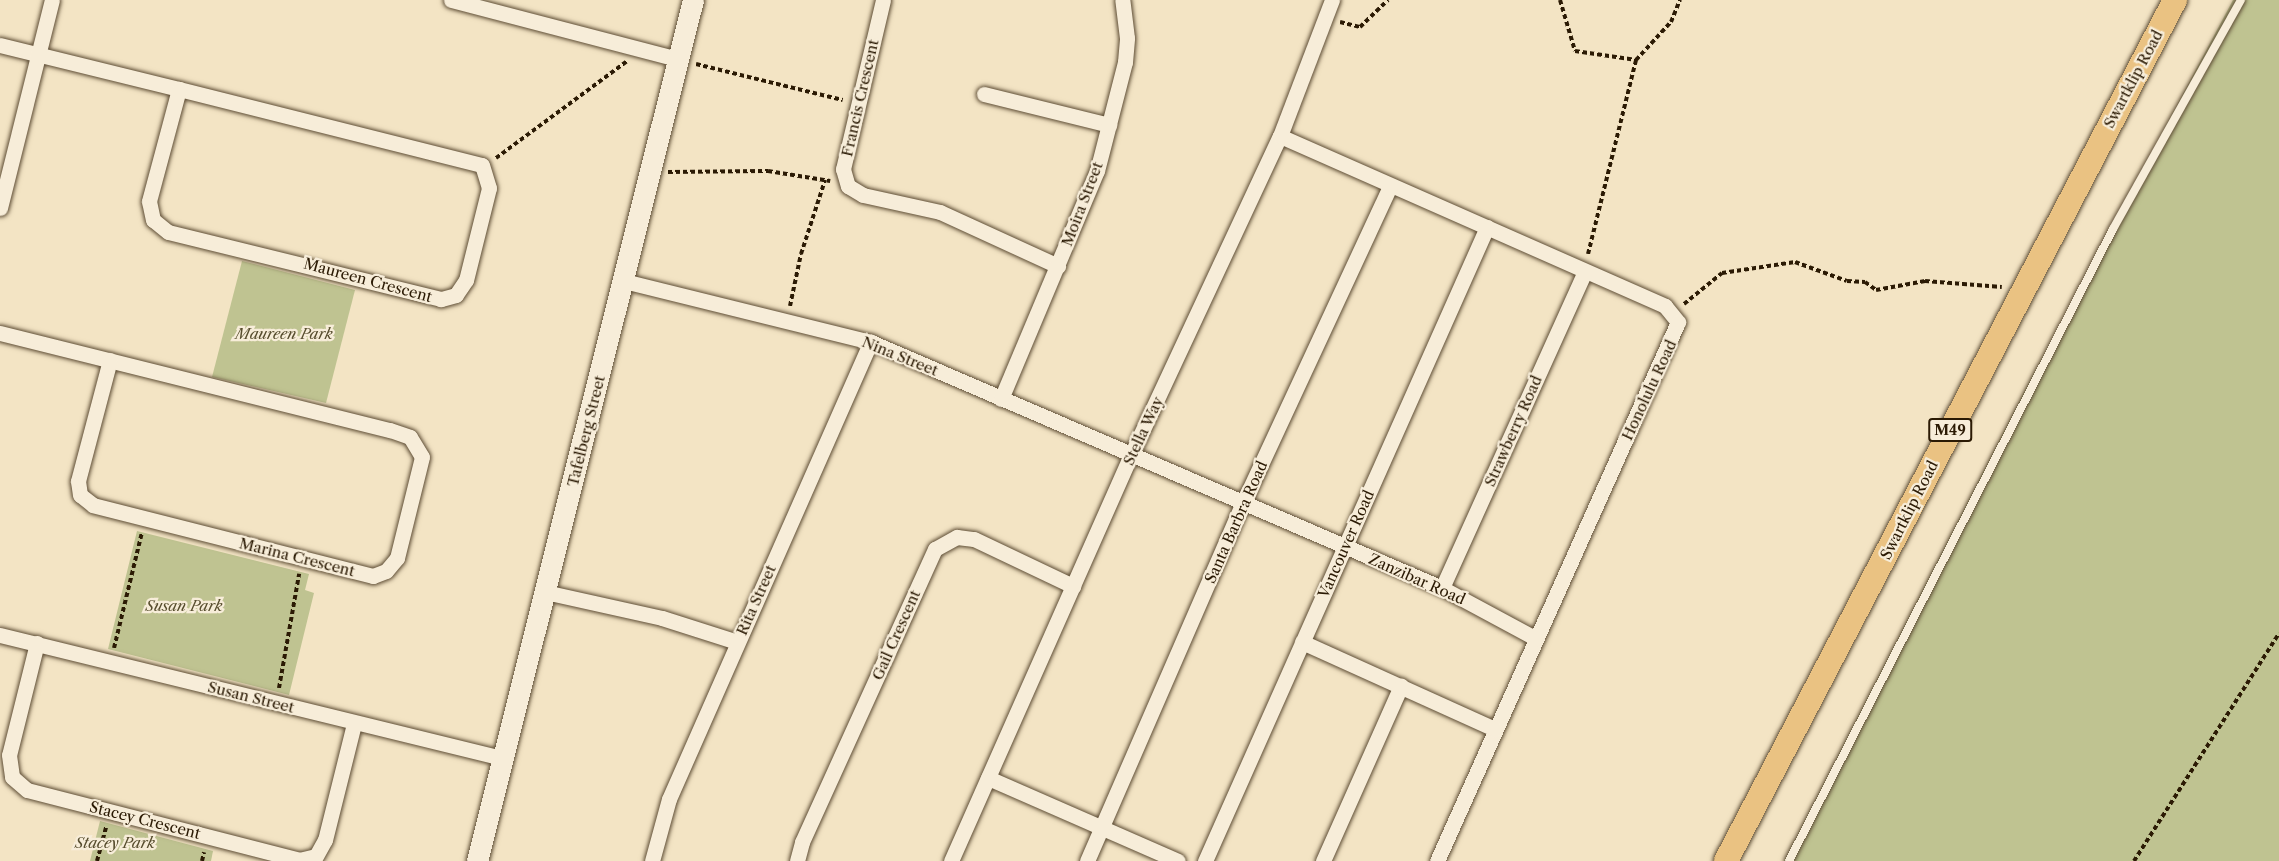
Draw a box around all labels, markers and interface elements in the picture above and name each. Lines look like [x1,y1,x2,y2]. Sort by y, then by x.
street label: Swartklip Road [2100,27,2166,131]
street label: Francis Crescent [838,38,882,158]
street label: Moira Street [1058,159,1106,249]
street label: Maureen Crescent [302,254,434,306]
park label: Maureen Park [235,325,333,343]
street label: Nina Street [859,333,941,379]
street label: Honolulu Road [1618,337,1680,443]
street label: Strawberry Road [1480,373,1546,489]
street label: Tafelberg Street [563,374,609,488]
street label: Stella Way [1119,393,1167,469]
road number: M49 [1928,419,1972,441]
street label: Santa Barbra Road [1201,458,1271,586]
street label: Swartklip Road [1876,458,1942,562]
street label: Vancouver Road [1314,487,1378,601]
street label: Marina Crescent [237,534,357,580]
street label: Zanzibar Road [1366,550,1468,608]
street label: Rita Street [732,562,780,638]
street label: Gail Crescent [868,587,924,683]
park label: Susan Park [145,597,223,615]
street label: Susan Street [206,678,296,716]
street label: Stacey Crescent [87,797,203,843]
park label: Stacey Park [75,834,155,852]

